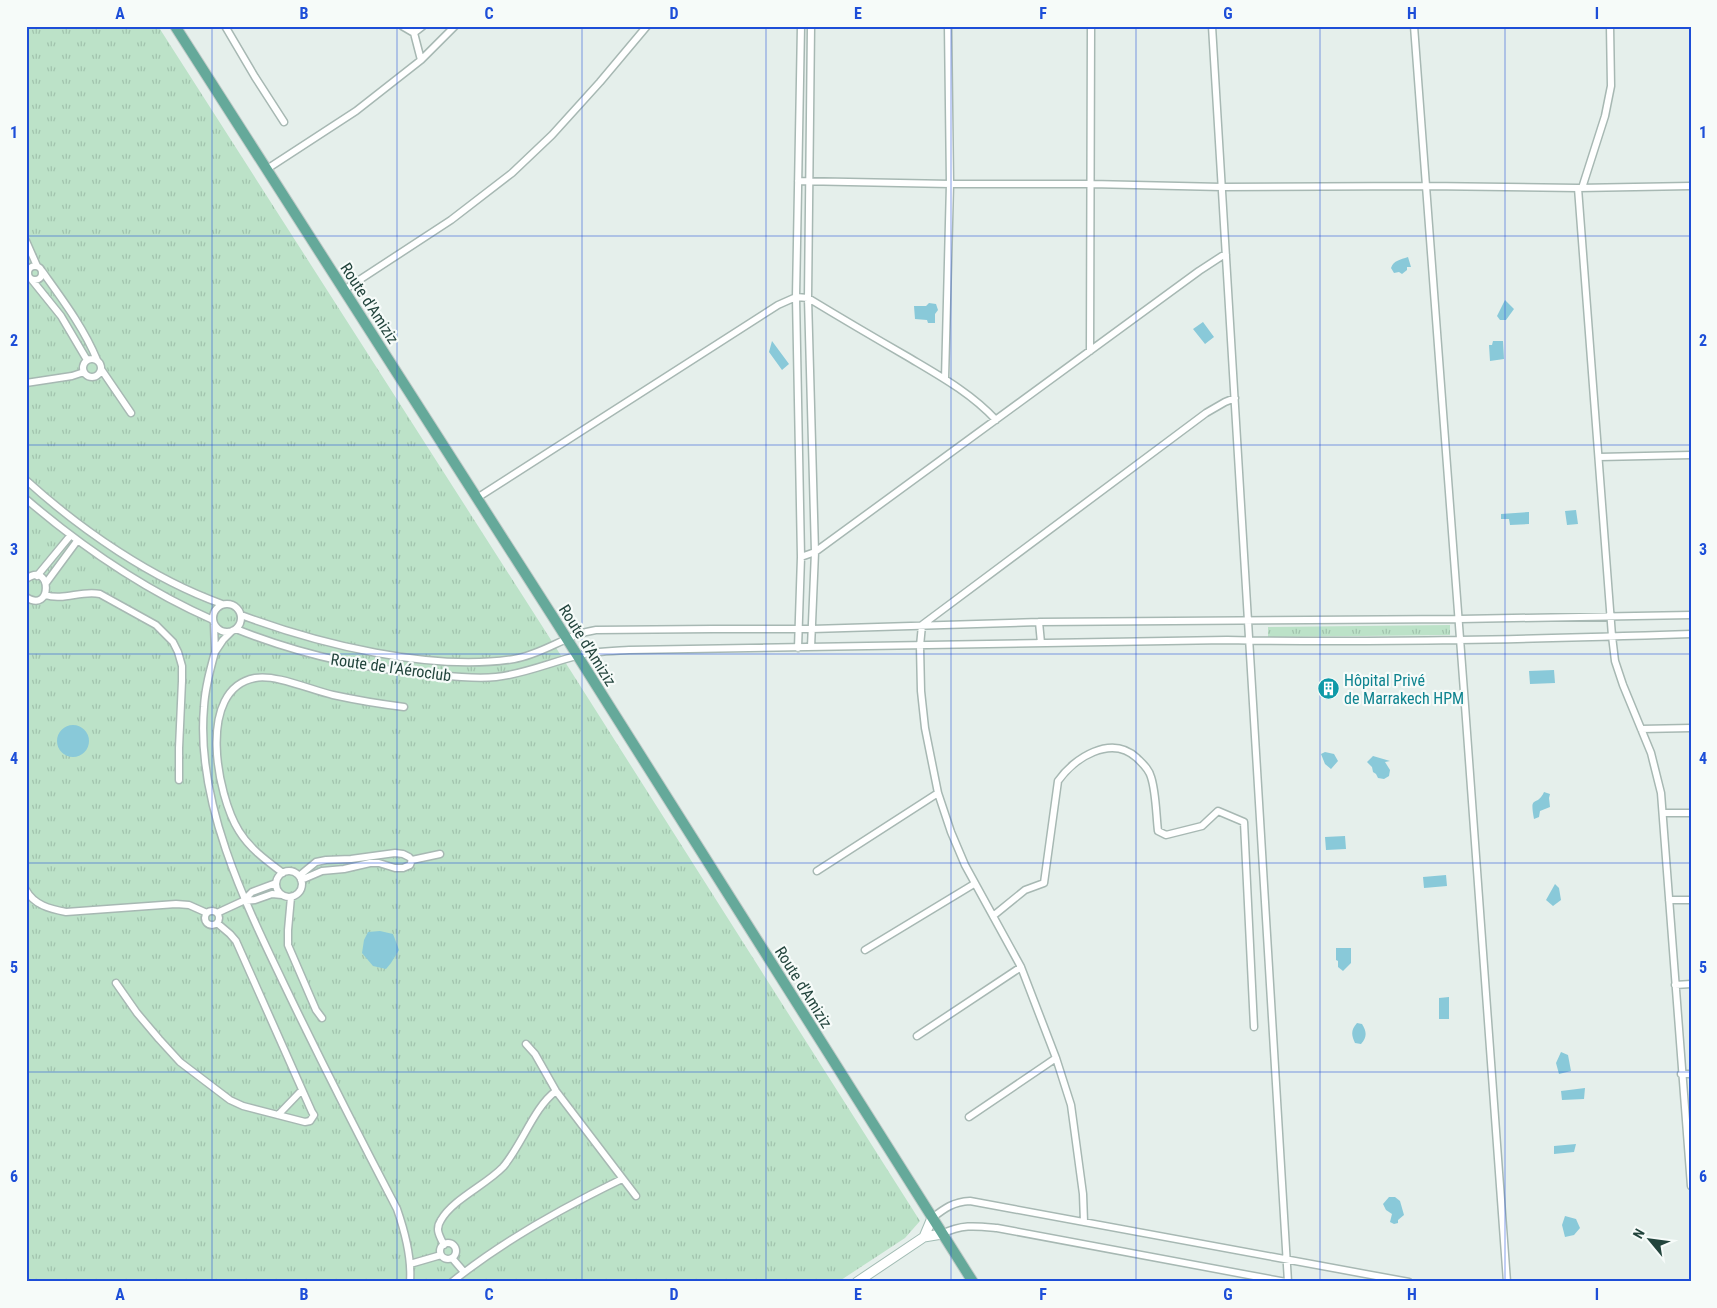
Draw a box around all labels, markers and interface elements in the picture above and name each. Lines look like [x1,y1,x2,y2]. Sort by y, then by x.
text: A [115,4,125,23]
text: B [300,4,309,23]
text: C [484,4,494,23]
text: D [669,4,679,23]
text: E [854,4,862,23]
text: F [1039,4,1047,23]
text: G [1223,4,1233,23]
text: H [1407,4,1417,23]
text: I [1595,4,1599,23]
text: 1 [10,123,18,142]
text: 1 [1699,123,1707,142]
street label: Route d'Amiziz [336,259,403,347]
text: 2 [10,331,18,350]
text: 2 [1699,331,1707,350]
text: 3 [10,540,18,559]
text: 3 [1699,540,1707,559]
street label: Route d'Amiziz [555,601,620,690]
street label: Route de l’Aéroclub [330,650,452,685]
place label: Hôpital Privé de Marrakech HPM [1344,671,1464,708]
building icon: Hôpital Privé de Marrakech HPM [1316,677,1340,701]
text: 4 [10,749,18,768]
text: 4 [1699,749,1707,768]
street label: Route d'Amiziz [771,943,836,1032]
text: 5 [10,958,18,977]
text: 5 [1699,958,1707,977]
text: 6 [10,1167,18,1186]
text: 6 [1699,1167,1707,1186]
north arrow [1624,1216,1674,1266]
text: N [1630,1226,1648,1241]
text: A [115,1285,125,1304]
text: B [300,1285,309,1304]
text: C [484,1285,494,1304]
text: D [669,1285,679,1304]
text: E [854,1285,862,1304]
text: F [1039,1285,1047,1304]
text: G [1223,1285,1233,1304]
text: H [1407,1285,1417,1304]
text: I [1595,1285,1599,1304]

